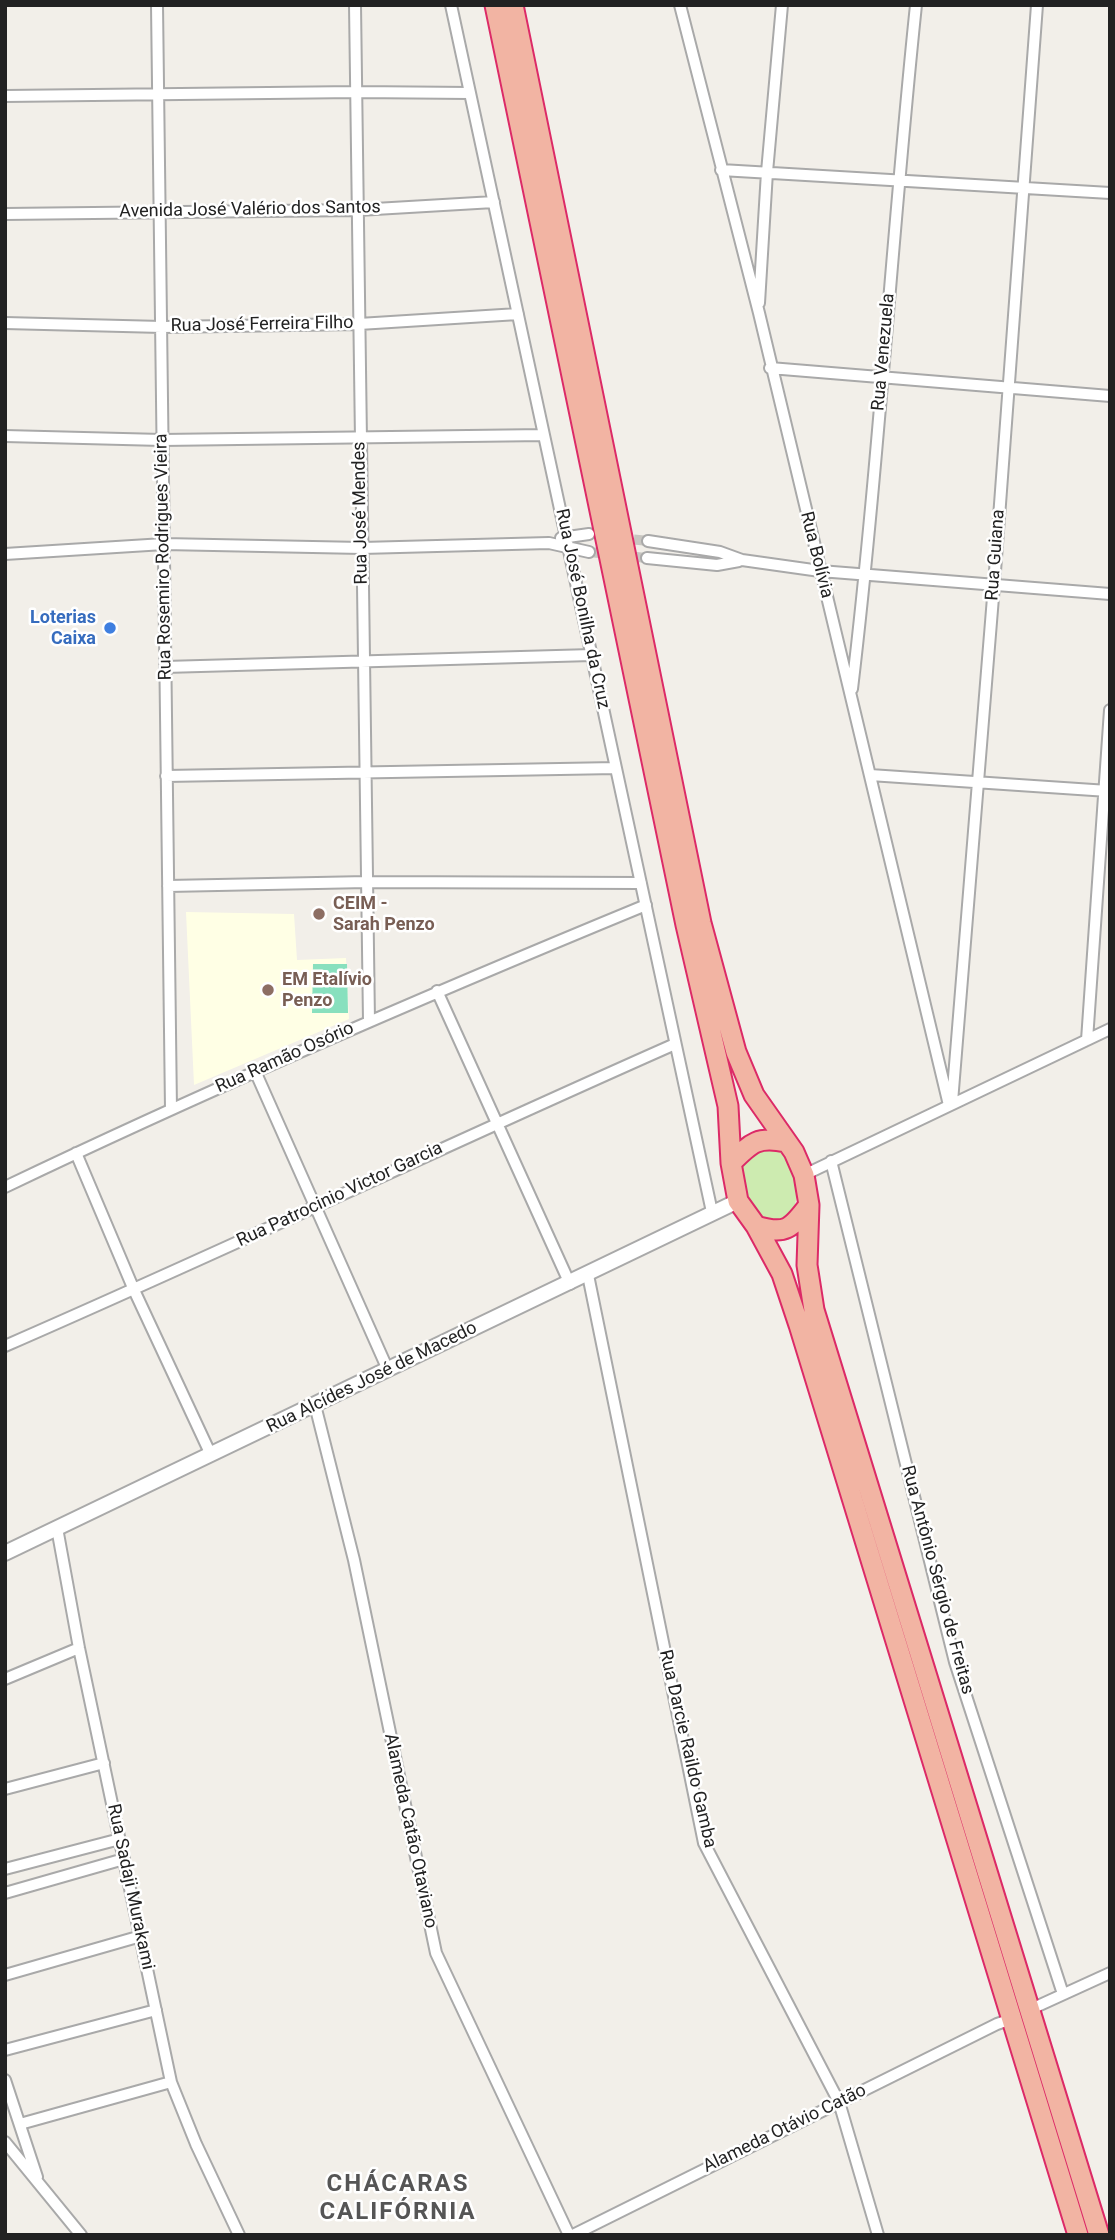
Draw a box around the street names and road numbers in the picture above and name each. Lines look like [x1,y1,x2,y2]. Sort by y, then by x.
street label: Avenida José Valério dos Santos [119,197,381,223]
street label: Rua Venezuela [868,292,900,412]
street label: Rua José Ferreira Filho [170,313,354,337]
street label: Rua Rosemiro Rodrigues Vieira [151,433,177,681]
street label: Rua José Mendes [349,441,373,585]
street label: Rua José Bonilha da Cruz [550,507,614,711]
street label: Rua Bolívia [795,509,837,601]
street label: Rua Guiana [982,509,1010,601]
street label: Rua Ramão Osório [212,1018,358,1098]
street label: Rua Patrocinio Victor Garcia [234,1138,446,1252]
street label: Rua Alcídes José de Macedo [263,1318,481,1438]
street label: Rua Antônio Sérgio de Freitas [896,1463,978,1697]
street label: Rua Darcie Raildo Gamba [654,1648,720,1850]
street label: Alameda Catão Otaviano [379,1732,441,1930]
street label: Rua Sadaji Murakami [102,1802,158,1972]
street label: Alameda Otávio Catão [700,2080,870,2178]

